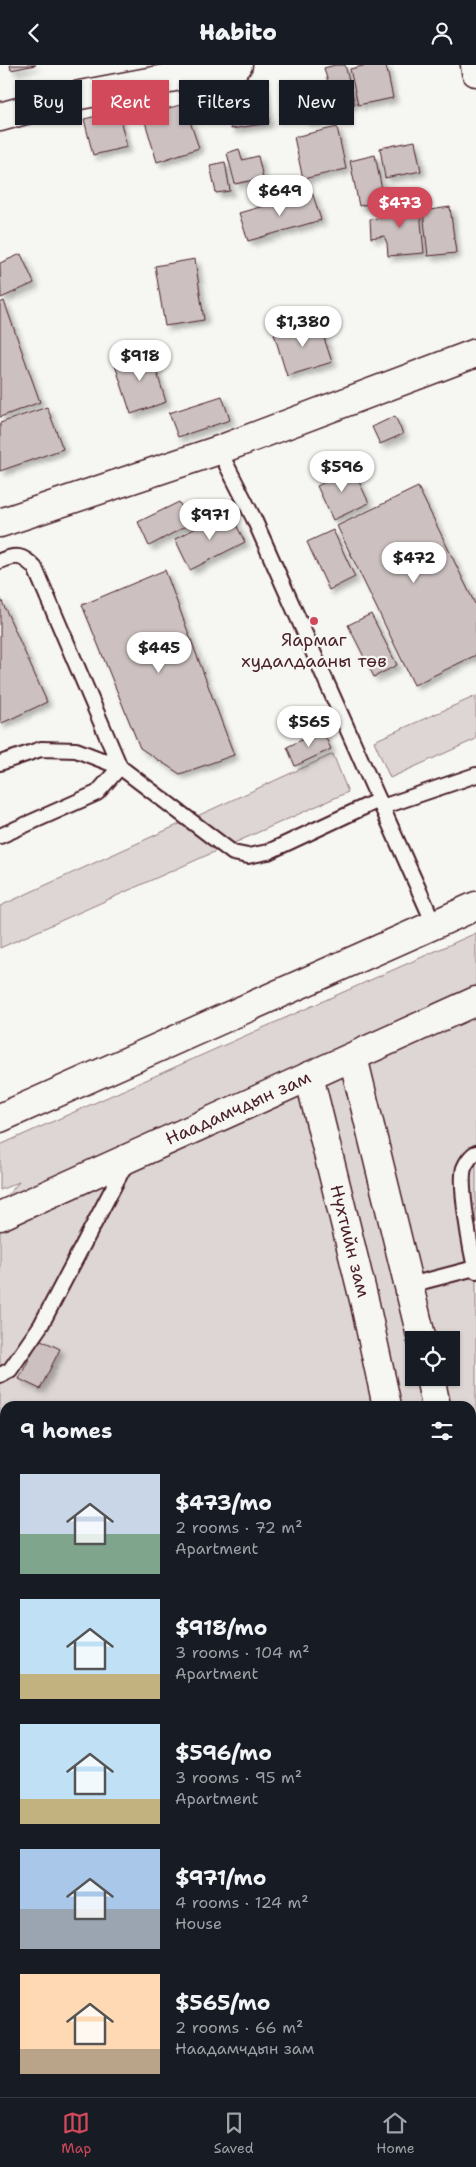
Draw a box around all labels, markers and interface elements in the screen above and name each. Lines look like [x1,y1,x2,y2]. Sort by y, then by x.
text: Habito [199,18,277,47]
icon: back [20,19,48,47]
icon: person [428,19,456,47]
chip: Buy [15,80,82,125]
chip: Rent [92,80,169,125]
chip: Filters [179,80,269,125]
chip: New [279,80,354,125]
pin: $649 [250,175,310,217]
text: $649 [258,180,302,201]
pin: $473 [370,186,430,229]
text: $473 [378,192,422,213]
pin: $1,380 [262,305,344,348]
text: $1,380 [276,311,330,332]
pin: $918 [110,339,170,382]
text: $918 [120,345,160,366]
pin: $596 [312,451,372,493]
text: $596 [320,456,364,477]
pin: $971 [180,499,240,541]
text: $971 [190,504,230,525]
pin: $472 [384,541,444,584]
text: $472 [393,547,436,568]
marker: Яармаг худалдааны төв [308,615,320,627]
place label: Яармаг худалдааны төв [241,628,387,673]
pin: $445 [129,631,189,674]
text: $445 [138,637,180,658]
pin: $565 [279,705,339,748]
text: $565 [288,711,330,732]
street label: Наадамчдын зам [162,1065,314,1151]
street label: Нүхтийн зам [324,1182,376,1300]
map controls [405,1331,460,1386]
button: locate [405,1331,460,1386]
text: 9 homes [20,1417,112,1445]
icon: filters [428,1417,456,1445]
text: $473/mo [175,1489,272,1517]
icon: home [60,1494,120,1554]
text: 2 rooms · 72 m² [175,1517,303,1538]
text: Apartment [175,1538,258,1559]
text: $918/mo [175,1614,267,1642]
icon: home [60,1619,120,1679]
text: 3 rooms · 104 m² [175,1642,310,1663]
text: Apartment [175,1663,258,1684]
text: $596/mo [175,1739,272,1767]
icon: home [60,1744,120,1804]
text: 3 rooms · 95 m² [175,1767,302,1788]
text: Apartment [175,1788,258,1809]
text: $971/mo [175,1864,266,1892]
icon: home [60,1869,120,1929]
text: 4 rooms · 124 m² [175,1892,309,1913]
text: House [175,1913,222,1934]
text: $565/mo [175,1989,271,2017]
icon: home [60,1994,120,2054]
text: 2 rooms · 66 m² [175,2017,303,2038]
text: Наадамчдын зам [175,2038,314,2059]
tab: Map [61,2109,91,2157]
tab: Saved [214,2109,254,2157]
tab: Home [376,2109,415,2157]

